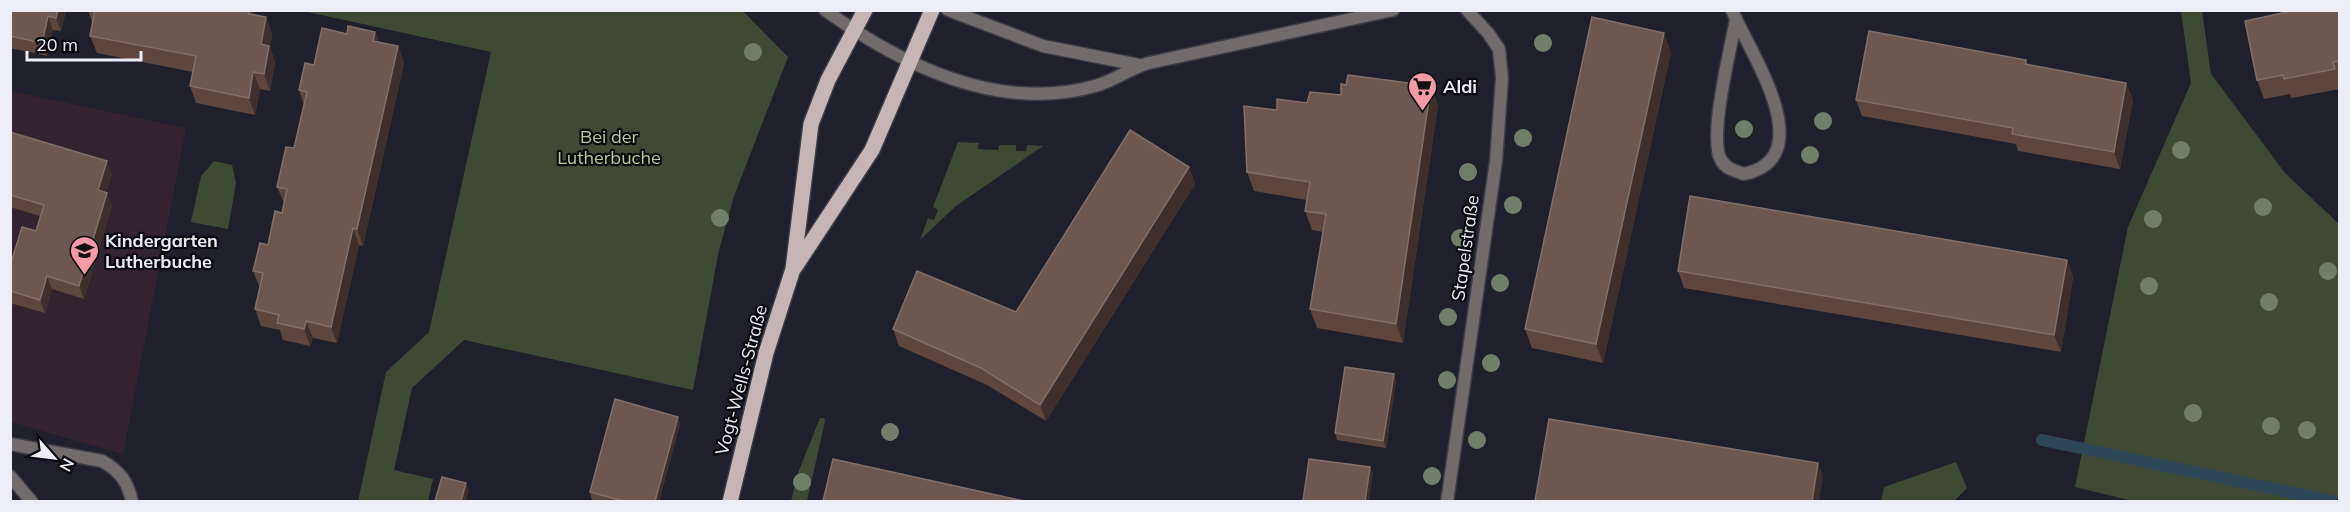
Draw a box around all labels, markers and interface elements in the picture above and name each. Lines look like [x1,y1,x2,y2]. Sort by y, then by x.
scale bar [27,24,141,62]
text: 20 m [36,33,78,56]
supermarket icon: Aldi [1406,70,1438,112]
place label: Aldi [1443,75,1477,98]
park label: Bei der Lutherbuche [557,125,661,169]
street label: Stapelstraße [1446,194,1484,302]
place label: Kindergarten Lutherbuche [105,229,218,273]
school or university icon: Kindergarten Lutherbuche [68,234,100,276]
street label: Vogt-Wells-Straße [710,302,772,458]
north arrow [24,428,84,488]
text: N [56,455,79,475]

